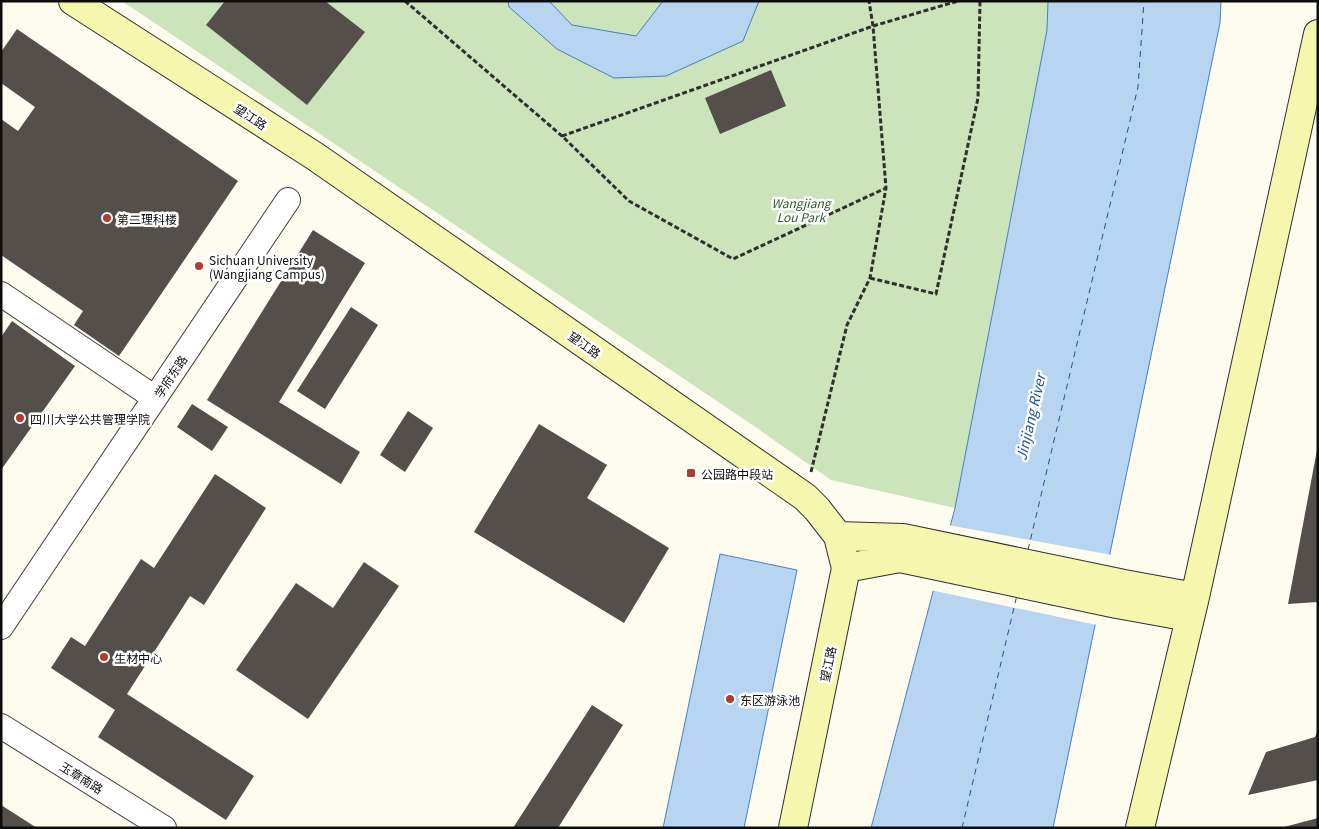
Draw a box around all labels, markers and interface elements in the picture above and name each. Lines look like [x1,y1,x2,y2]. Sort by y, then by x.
street label: 望江路 [231,99,271,133]
park label: Wangjiang Lou Park [771,194,833,225]
place label: 第二理科楼 [117,210,177,227]
marker: 第二理科楼 [101,212,113,224]
place label: Sichuan University (Wangjiang Campus) [209,251,325,282]
marker: Sichuan University (Wangjiang Campus) [193,260,205,272]
street label: 望江路 [565,327,605,361]
street label: 学府东路 [150,351,190,401]
water label: Jinjiang River [1010,369,1050,462]
place label: 四川大学公共管理学院 [30,410,150,427]
marker: 四川大学公共管理学院 [14,412,26,424]
place label: 公园路中段站 [701,465,773,482]
marker: 公园路中段站 [685,467,697,479]
street label: 望江路 [815,645,839,683]
place label: 生材中心 [114,649,162,666]
marker: 生材中心 [98,651,110,663]
place label: 东区游泳池 [740,691,800,708]
marker: 东区游泳池 [724,693,736,705]
street label: 玉章南路 [57,757,107,797]

